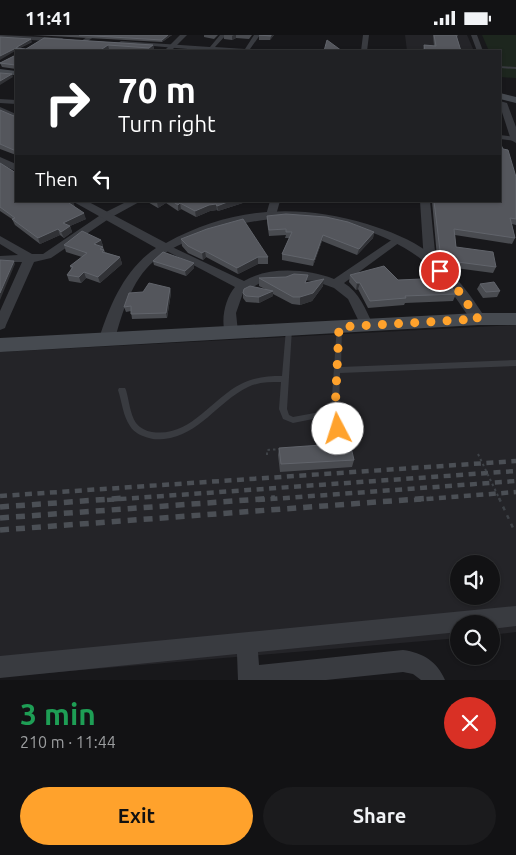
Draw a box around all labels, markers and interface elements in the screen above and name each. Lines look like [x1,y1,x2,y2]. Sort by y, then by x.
text: 11:41 [25,7,73,29]
icon: right [35,70,100,135]
text: 70 m [118,70,196,110]
text: Turn right [118,111,216,136]
icon: left [88,165,116,193]
text: Then [35,168,78,190]
pin [419,250,461,292]
icon: arrive [426,257,454,285]
position arrow [311,402,363,454]
map controls [450,555,500,665]
button: sound [450,555,500,605]
button: search [450,615,500,665]
text: 3 min [20,697,96,731]
button: close [444,697,496,749]
text: 210 m · 11:44 [20,733,116,751]
button: Exit [20,787,253,845]
button: Share [263,787,496,845]

